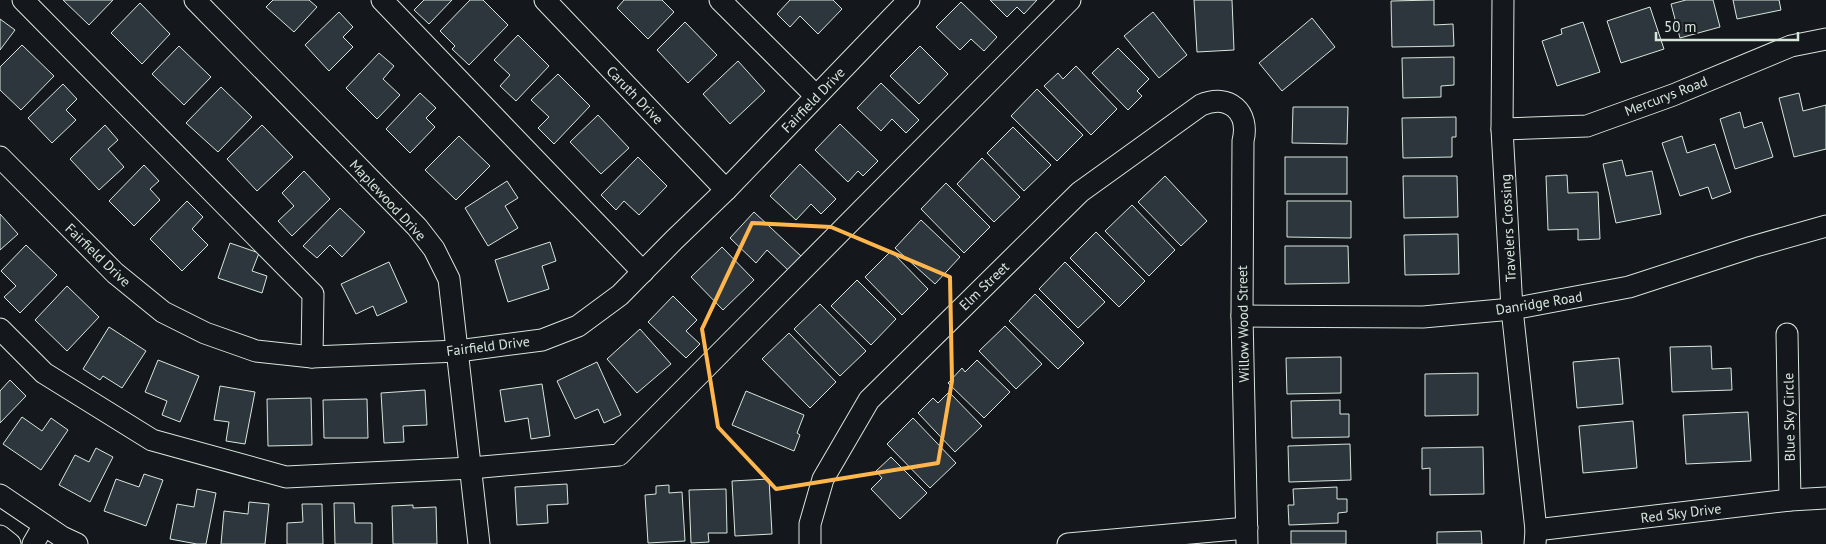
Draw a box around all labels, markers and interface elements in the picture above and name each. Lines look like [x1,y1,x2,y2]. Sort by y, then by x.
scale bar [1656,10,1798,42]
text: 50 m [1664,17,1697,36]
street label: Caruth Drive [603,62,667,128]
street label: Fairfield Drive [777,63,849,137]
street label: Mercurys Road [1622,72,1710,120]
street label: Maplewood Drive [346,156,430,244]
street label: Travelers Crossing [1496,174,1520,282]
street label: Fairfield Drive [61,219,135,291]
street label: Elm Street [955,258,1013,314]
street label: Willow Wood Street [1233,265,1253,383]
street label: Danridge Road [1494,287,1584,319]
street label: Fairfield Drive [445,332,531,360]
street label: Blue Sky Circle [1779,373,1799,461]
street label: Red Sky Drive [1640,499,1722,527]

